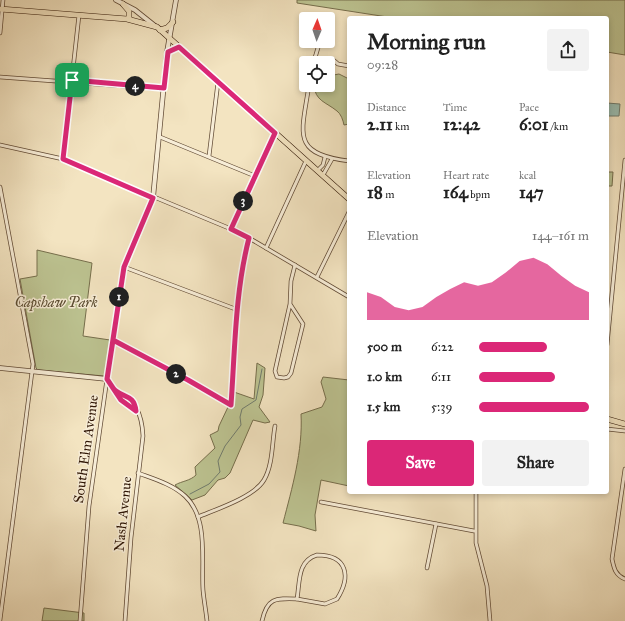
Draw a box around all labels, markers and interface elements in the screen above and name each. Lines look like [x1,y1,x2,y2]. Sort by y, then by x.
north arrow [299,12,335,48]
map controls [299,12,335,92]
text: Morning run [367,28,486,55]
button: share [547,29,589,71]
button: locate [299,56,335,92]
text: 09:28 [367,57,398,73]
pin [55,63,89,97]
icon: arrive [61,69,83,91]
pin: 4 [125,76,145,96]
text: 4 [132,79,138,92]
text: Distance [367,101,406,114]
text: Time [443,101,467,114]
text: Pace [519,101,539,114]
text: 2.11 [367,114,393,135]
text: 12:42 [443,114,480,135]
text: 6:01 [519,114,548,135]
text: km [393,120,409,133]
text: /km [548,120,568,133]
text: Elevation [367,169,411,182]
text: Heart rate [443,169,489,182]
text: kcal [519,169,536,182]
text: 18 [367,182,383,203]
text: 164 [443,182,468,203]
text: 147 [519,182,544,203]
text: m [383,188,394,201]
text: bpm [468,188,490,201]
pin: 3 [233,191,253,211]
text: 3 [241,194,245,207]
text: Elevation [367,228,419,244]
text: 144–161 m [532,228,589,244]
pin: 1 [109,287,129,307]
text: 1 [117,290,121,303]
park label: Capshaw Park [15,294,98,312]
text: 500 m [367,339,402,355]
text: 6:22 [431,339,454,355]
pin: 2 [166,364,186,384]
text: 2 [173,367,179,380]
text: 1.0 km [367,369,402,385]
text: 6:11 [431,369,451,385]
street label: South Elm Avenue [70,394,102,504]
text: 1.5 km [367,399,400,415]
text: 5:39 [431,399,453,415]
button: Save [367,440,474,486]
button: Share [482,440,589,486]
street label: Nash Avenue [111,475,135,552]

